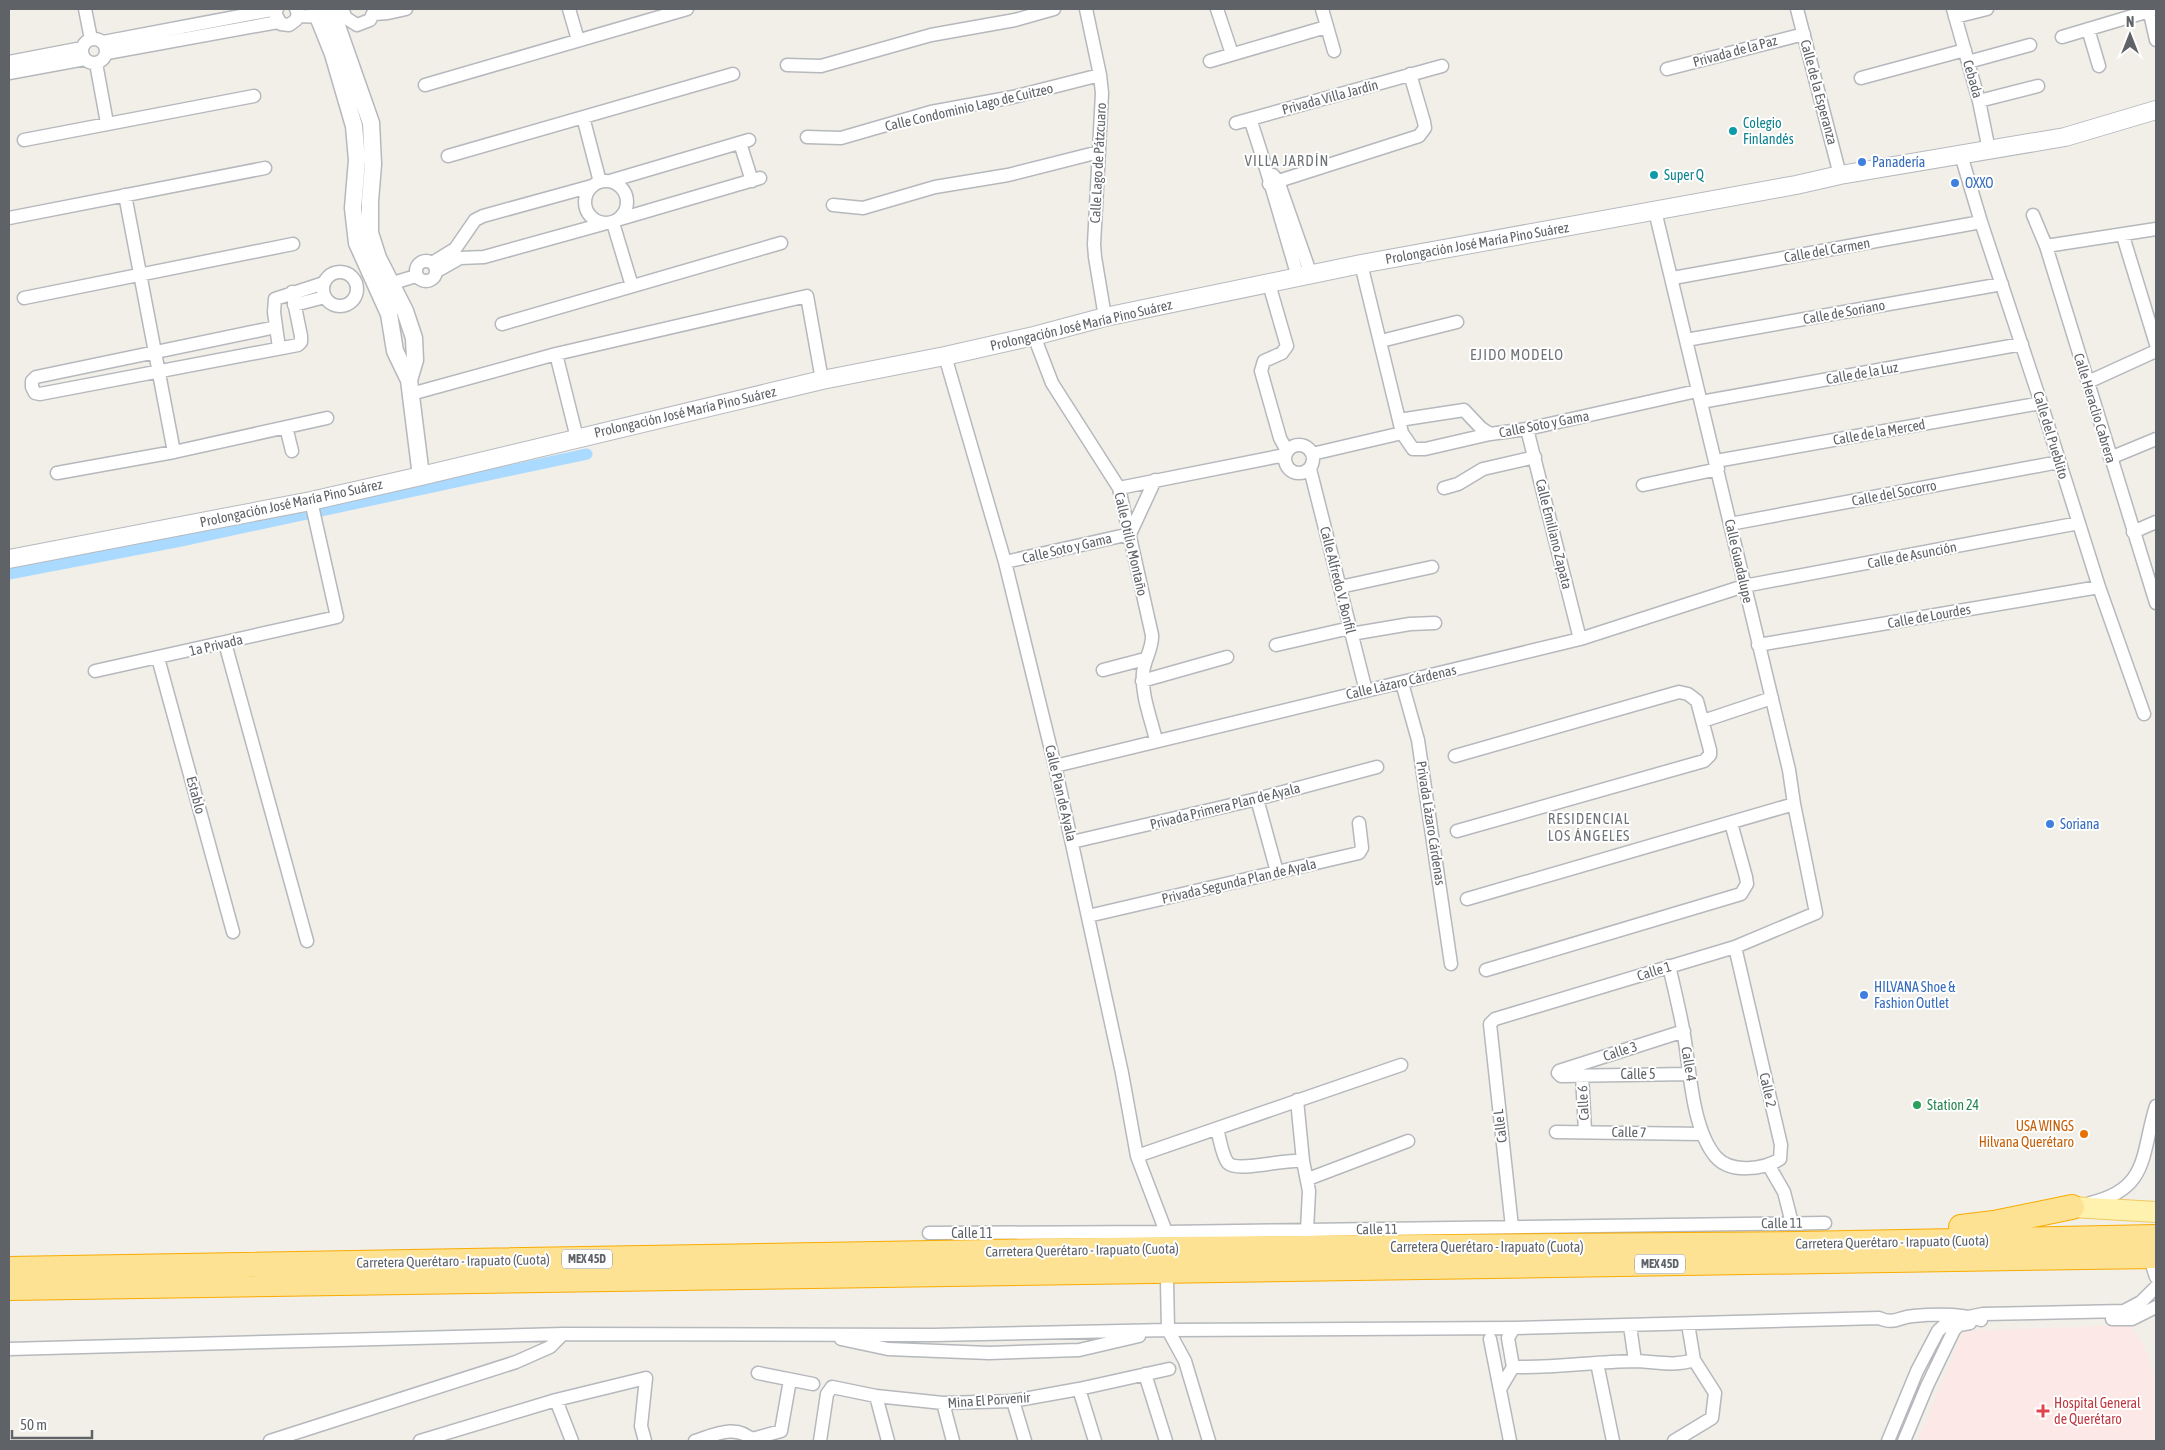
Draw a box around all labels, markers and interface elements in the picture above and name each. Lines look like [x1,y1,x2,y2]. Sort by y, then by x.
north arrow [2105,10,2155,60]
text: N [2126,14,2134,30]
street label: Privada de la Paz [1691,32,1779,70]
street label: Calle de la Esperanza [1797,38,1841,146]
street label: Cebada [1960,58,1986,100]
street label: Privada Villa Jardín [1280,76,1380,118]
street label: Calle Condominio Lago de Cuitzeo [883,80,1055,134]
street label: Calle Lago de Pátzcuaro [1087,102,1109,224]
place label: Colegio Finlandés [1743,115,1794,147]
marker: Colegio Finlandés [1727,125,1739,137]
district label: VILLA JARDÍN [1245,152,1329,169]
place label: Panadería [1872,154,1925,170]
marker: Panadería [1856,156,1868,168]
place label: Super Q [1664,167,1705,183]
marker: Super Q [1648,169,1660,181]
place label: OXXO [1965,175,1994,191]
marker: OXXO [1949,177,1961,189]
street label: Prolongación José María Pino Suárez [1384,219,1570,267]
street label: Calle del Carmen [1783,235,1871,265]
street label: Prolongación José María Pino Suárez [989,296,1173,354]
street label: Calle de Soriano [1802,297,1886,327]
district label: EJIDO MODELO [1470,346,1564,363]
street label: Calle Heraclio Cabrera [2071,351,2119,465]
street label: Calle de la Luz [1825,359,1899,387]
street label: Prolongación José María Pino Suárez [593,383,777,441]
street label: Calle del Pueblito [2030,389,2072,481]
street label: Calle Soto y Gama [1498,407,1590,441]
street label: Calle de la Merced [1832,416,1926,448]
street label: Prolongación José María Pino Suárez [198,476,384,530]
street label: Calle Emiliano Zapata [1533,477,1575,591]
street label: Calle del Socorro [1850,477,1938,509]
street label: Calle Otilio Montaño [1111,491,1151,597]
street label: Calle Guadalupe [1722,517,1756,605]
street label: Calle Alfredo V. Bonfil [1317,525,1359,636]
street label: Calle Soto y Gama [1021,530,1113,566]
street label: Calle de Asunción [1866,539,1958,571]
street label: Calle de Lourdes [1886,601,1972,631]
street label: 1a Privada [188,631,244,659]
street label: Calle Lázaro Cárdenas [1344,662,1458,702]
street label: Calle Plan de Ayala [1042,743,1080,843]
street label: Privada Lázaro Cárdenas [1413,760,1449,886]
street label: Establo [183,774,209,816]
street label: Privada Primera Plan de Ayala [1148,780,1302,832]
district label: RESIDENCIAL LOS ÁNGELES [1548,810,1630,844]
place label: Soriana [2060,816,2100,832]
marker: Soriana [2044,818,2056,830]
street label: Privada Segunda Plan de Ayala [1160,855,1318,907]
street label: Calle 1 [1635,958,1673,984]
place label: HILVANA Shoe & Fashion Outlet [1874,979,1956,1011]
marker: HILVANA Shoe & Fashion Outlet [1858,989,1870,1001]
street label: Calle 3 [1601,1038,1639,1064]
street label: Calle 4 [1678,1045,1700,1083]
street label: Calle 5 [1621,1066,1655,1082]
street label: Calle 2 [1756,1071,1780,1109]
street label: Calle 6 [1574,1085,1592,1121]
place label: Station 24 [1927,1097,1980,1113]
marker: Station 24 [1911,1099,1923,1111]
street label: Calle L [1490,1108,1510,1144]
place label: USA WINGS Hilvana Querétaro [1979,1118,2074,1150]
street label: Calle 7 [1611,1124,1647,1140]
marker: USA WINGS Hilvana Querétaro [2078,1128,2090,1140]
street label: Calle 11 [1761,1215,1803,1231]
street label: Calle 11 [1356,1221,1398,1237]
street label: Calle 11 [951,1225,993,1241]
street label: Carretera Querétaro - Irapuato (Cuota) [1795,1232,1989,1252]
street label: Carretera Querétaro - Irapuato (Cuota) [1390,1239,1584,1255]
street label: Carretera Querétaro - Irapuato (Cuota) [985,1240,1179,1260]
road number: MEX 45D [562,1250,612,1268]
street label: Carretera Querétaro - Irapuato (Cuota) [356,1251,550,1271]
road number: MEX 45D [1635,1254,1685,1274]
street label: Mina El Porvenir [947,1389,1032,1411]
place label: Hospital General de Querétaro [2054,1395,2141,1427]
marker: Hospital General de Querétaro [2036,1404,2050,1418]
scale bar [12,1408,92,1440]
text: 50 m [20,1416,47,1433]

